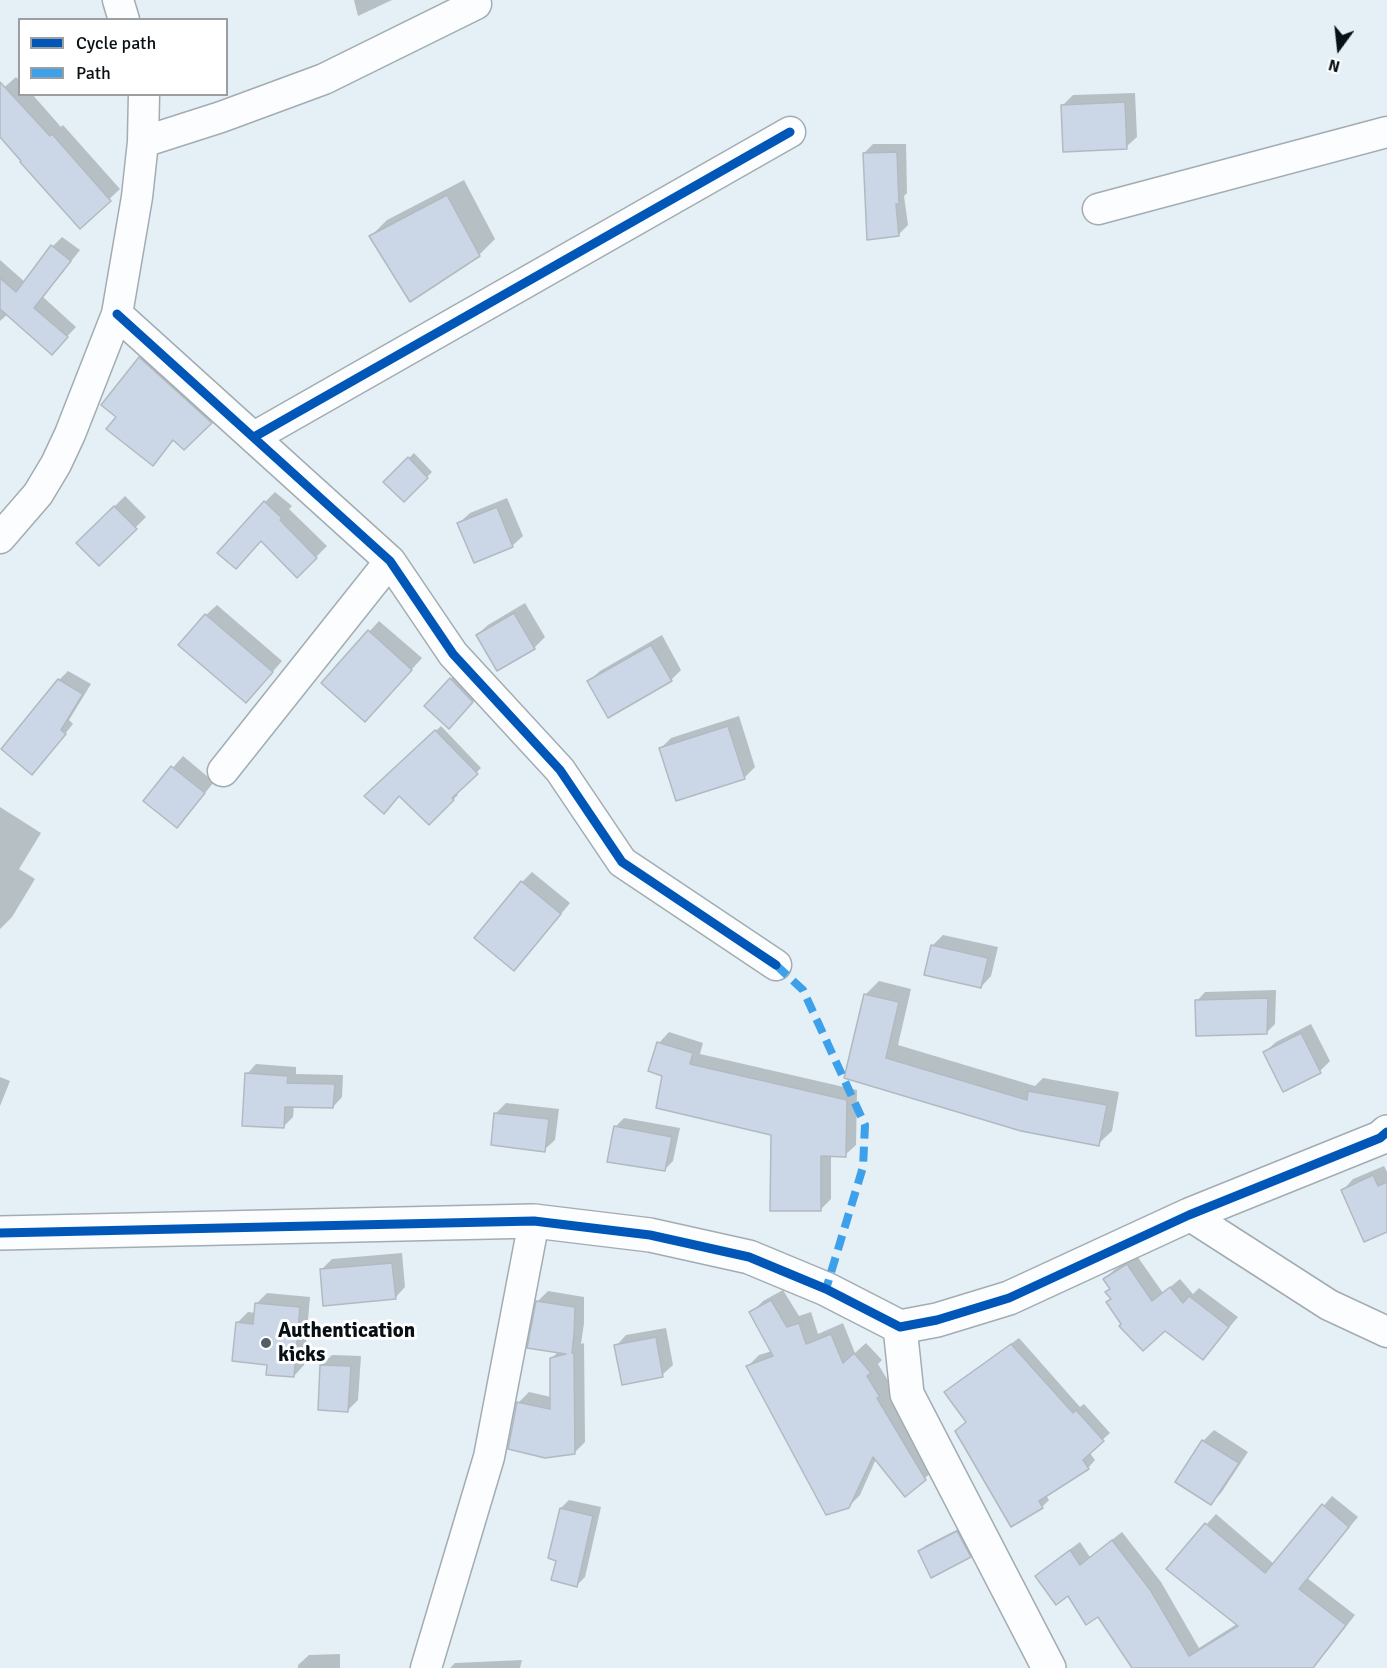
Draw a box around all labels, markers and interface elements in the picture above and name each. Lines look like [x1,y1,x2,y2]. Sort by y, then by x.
legend [18,18,228,96]
north arrow [1309,18,1369,78]
text: Cycle path [76,32,156,54]
text: N [1326,54,1342,76]
text: Path [76,62,111,84]
place label: Authentication kicks [278,1318,415,1368]
marker: Authentication kicks [259,1336,273,1350]

